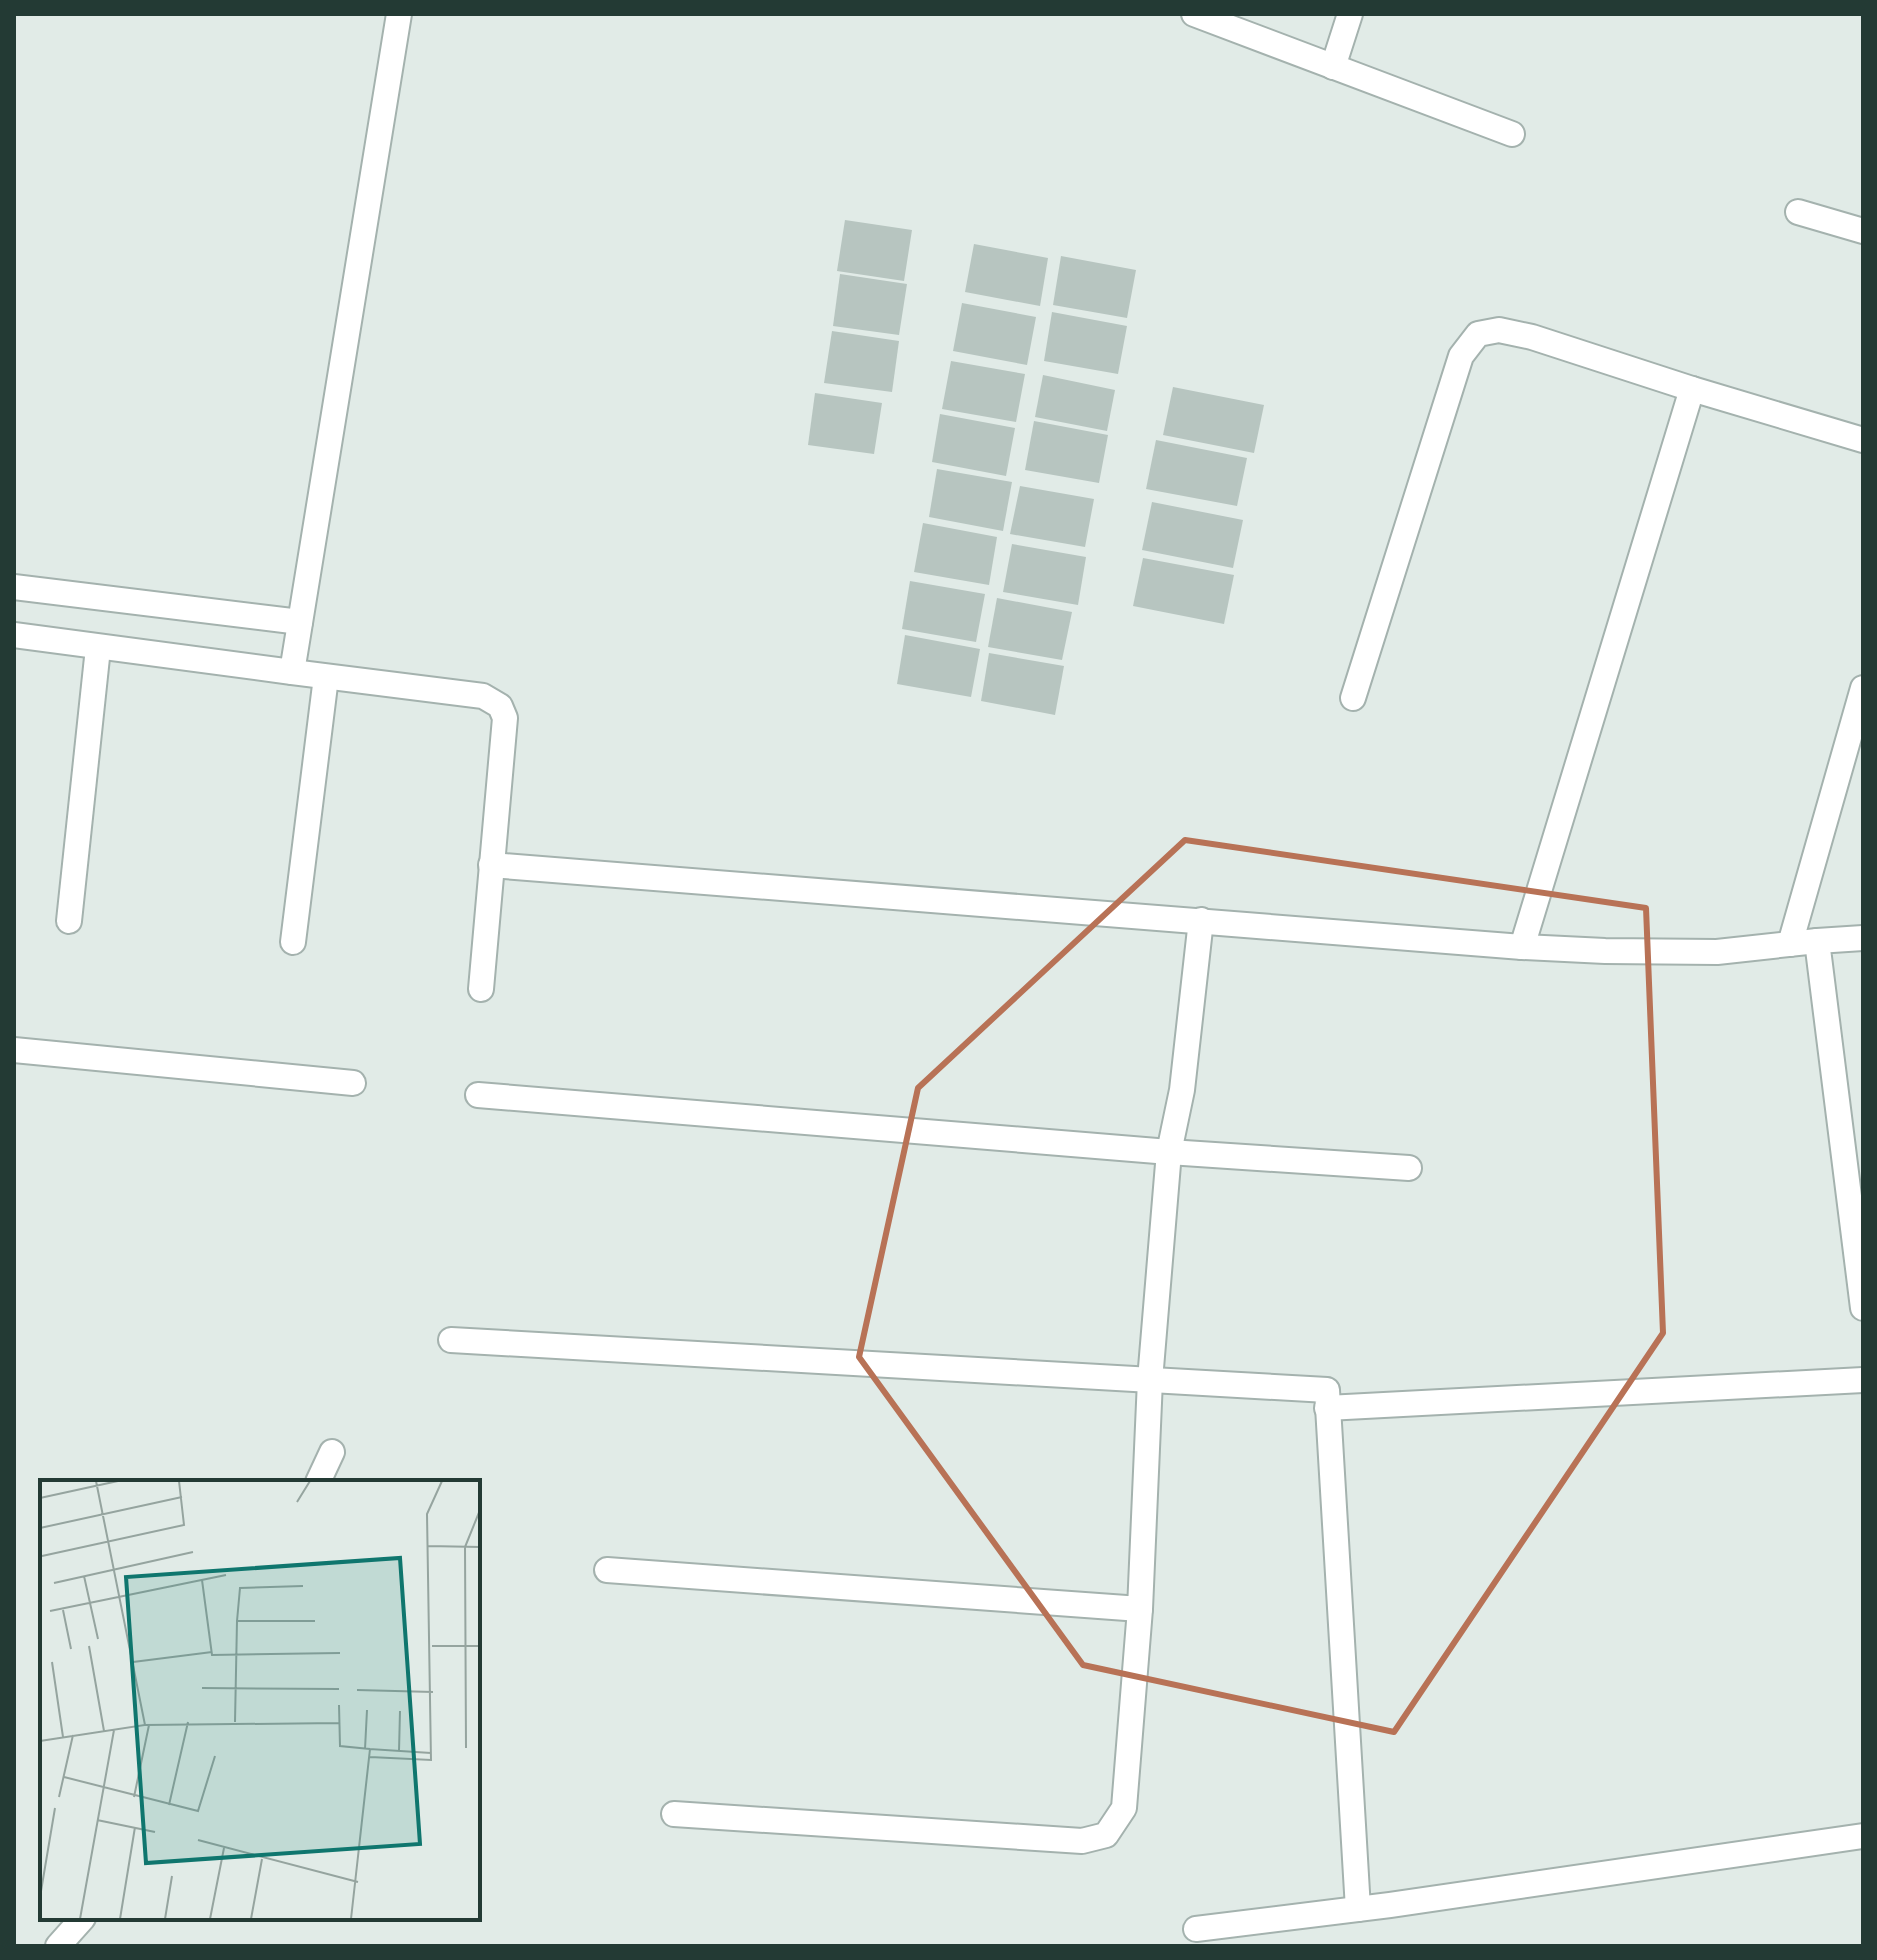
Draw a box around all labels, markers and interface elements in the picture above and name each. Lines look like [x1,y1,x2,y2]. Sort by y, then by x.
inset map [40,1480,480,1920]

